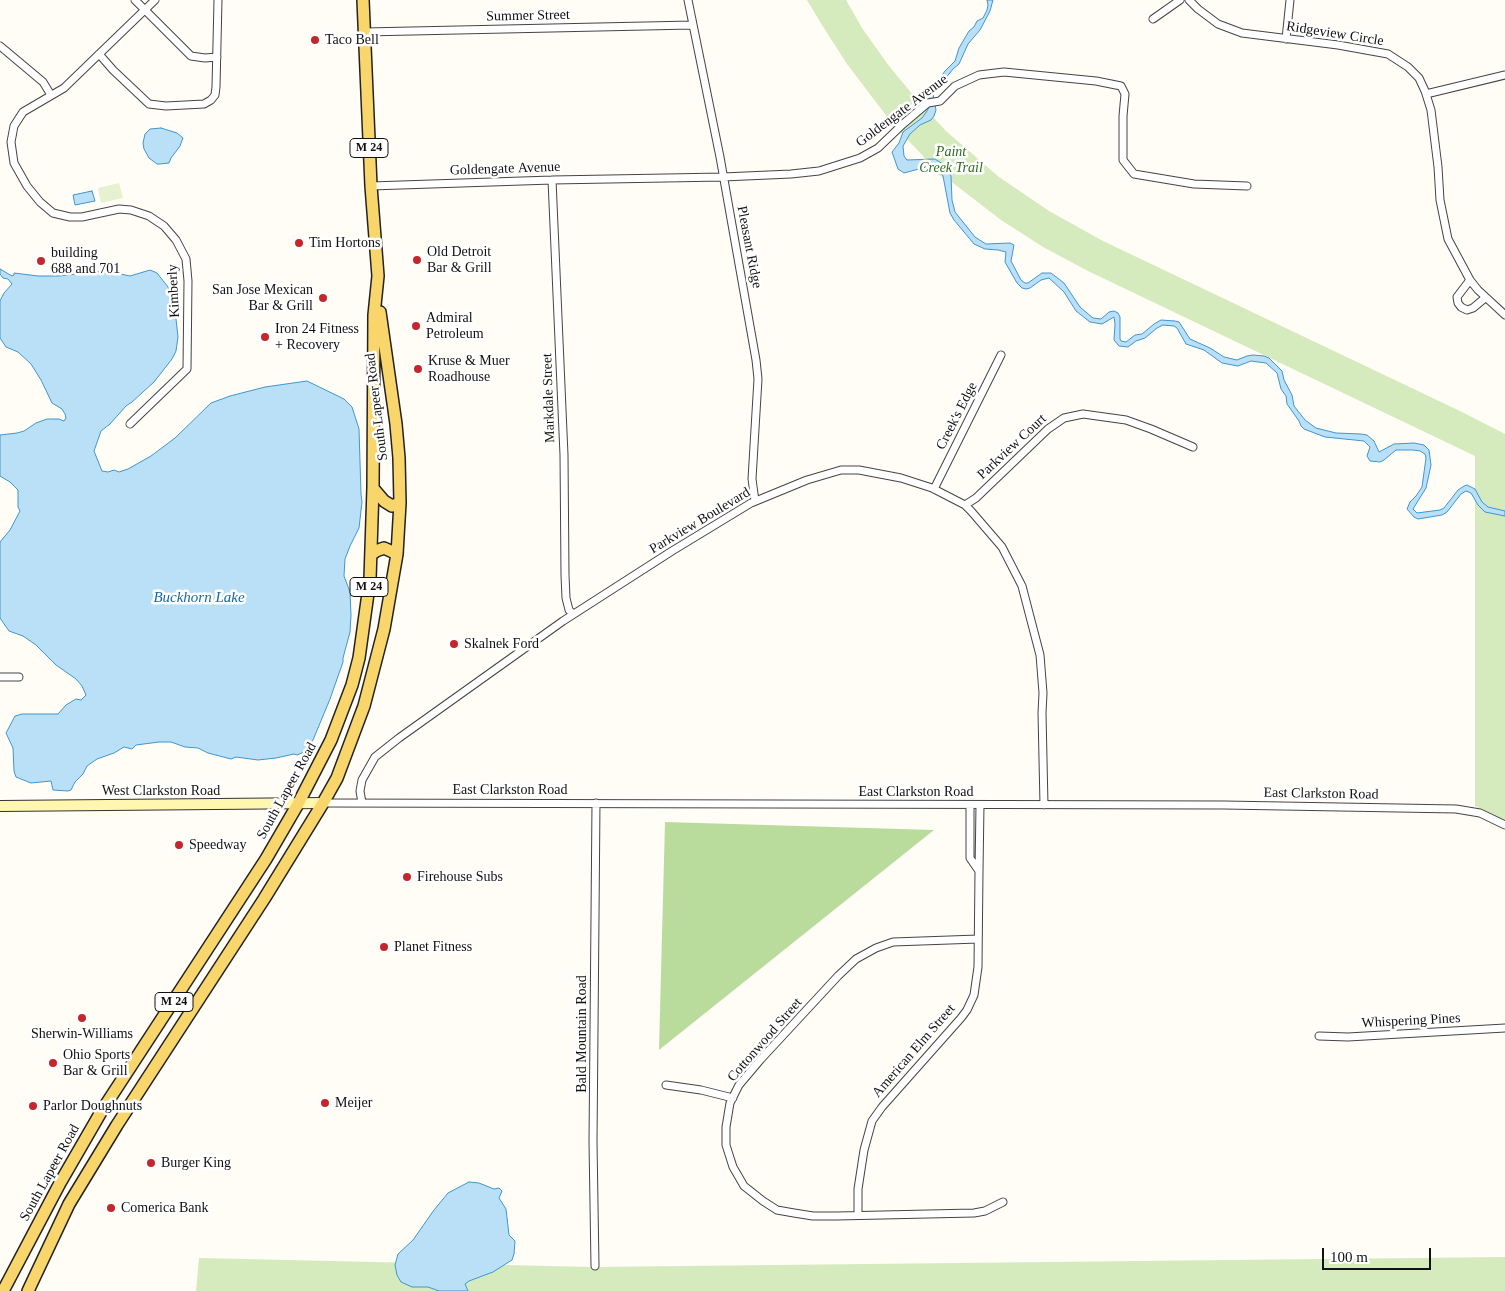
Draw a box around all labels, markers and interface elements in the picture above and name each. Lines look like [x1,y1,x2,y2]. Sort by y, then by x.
street label: Summer Street [486,7,570,25]
street label: Ridgeview Circle [1285,18,1385,50]
place label: Taco Bell [325,32,379,48]
marker: Taco Bell [309,34,321,46]
street label: Goldengate Avenue [853,71,951,151]
road number: M 24 [350,138,388,158]
park label: Paint Creek Trail [919,144,983,176]
street label: Goldengate Avenue [449,159,561,179]
street label: Pleasant Ridge [733,204,765,290]
place label: Tim Hortons [309,235,380,251]
marker: Tim Hortons [293,237,305,249]
place label: Old Detroit Bar & Grill [427,244,492,276]
place label: building 688 and 701 [51,245,120,278]
marker: Old Detroit Bar & Grill [411,254,423,266]
marker: building 688 and 701 [35,255,47,267]
street label: Kimberly [164,264,184,318]
place label: San Jose Mexican Bar & Grill [212,282,313,314]
marker: San Jose Mexican Bar & Grill [317,292,329,304]
place label: Admiral Petroleum [426,310,484,342]
marker: Admiral Petroleum [410,320,422,332]
place label: Iron 24 Fitness + Recovery [275,321,359,354]
marker: Iron 24 Fitness + Recovery [259,331,271,343]
street label: South Lapeer Road [362,352,392,462]
place label: Kruse & Muer Roadhouse [428,353,510,386]
street label: Markdale Street [539,353,559,443]
marker: Kruse & Muer Roadhouse [412,363,424,375]
street label: Creek's Edge [933,379,981,453]
street label: Parkview Court [974,411,1050,483]
street label: Parkview Boulevard [647,484,753,558]
road number: M 24 [350,578,388,596]
water label: Buckhorn Lake [153,589,245,607]
place label: Skalnek Ford [464,636,539,652]
marker: Skalnek Ford [448,638,460,650]
street label: South Lapeer Road [253,740,321,842]
street label: East Clarkston Road [452,782,568,798]
street label: West Clarkston Road [102,783,220,799]
street label: East Clarkston Road [858,784,974,800]
street label: East Clarkston Road [1263,785,1379,803]
place label: Speedway [189,837,247,853]
marker: Speedway [173,839,185,851]
place label: Firehouse Subs [417,869,503,885]
marker: Firehouse Subs [401,871,413,883]
place label: Planet Fitness [394,939,472,955]
marker: Planet Fitness [378,941,390,953]
street label: Bald Mountain Road [574,975,590,1093]
road number: M 24 [155,992,193,1012]
street label: Cottonwood Street [724,995,806,1085]
street label: American Elm Street [869,1001,959,1101]
street label: Whispering Pines [1361,1010,1461,1032]
marker: Sherwin-Williams [76,1012,88,1024]
place label: Sherwin-Williams [31,1026,133,1042]
place label: Ohio Sports Bar & Grill [63,1047,130,1080]
marker: Ohio Sports Bar & Grill [47,1057,59,1069]
place label: Meijer [335,1095,372,1111]
marker: Meijer [319,1097,331,1109]
place label: Parlor Doughnuts [43,1098,142,1114]
marker: Parlor Doughnuts [27,1100,39,1112]
street label: South Lapeer Road [16,1122,84,1224]
place label: Burger King [161,1155,231,1171]
marker: Burger King [145,1157,157,1169]
place label: Comerica Bank [121,1200,208,1216]
marker: Comerica Bank [105,1202,117,1214]
scale bar [1325,1238,1434,1270]
text: 100 m [1330,1249,1368,1265]

